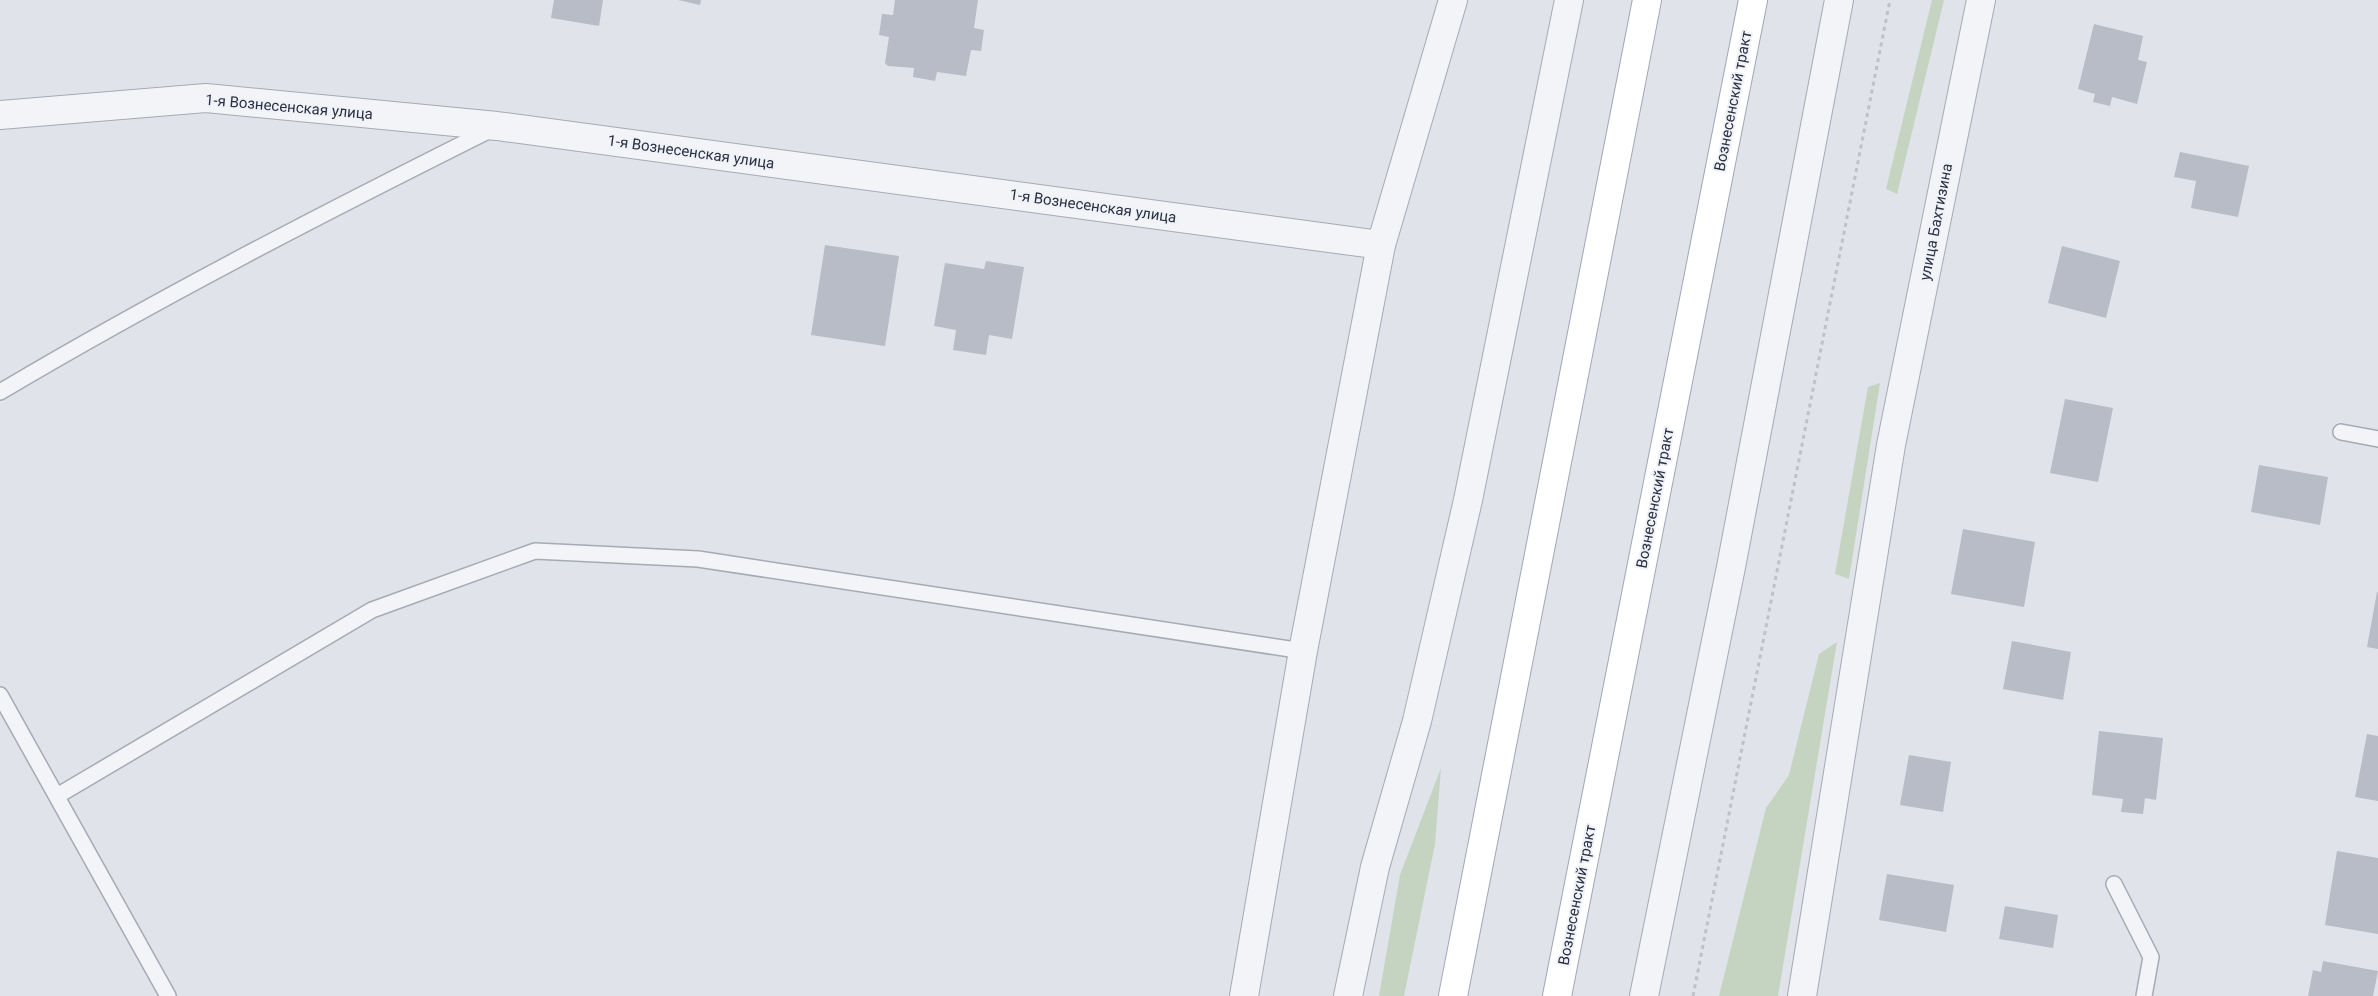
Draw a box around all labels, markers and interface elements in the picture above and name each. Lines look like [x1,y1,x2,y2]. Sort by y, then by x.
street label: Вознесенский тракт [1711,29,1755,173]
street label: 1-я Вознесенская улица [204,91,374,123]
street label: 1-я Вознесенская улица [606,131,776,173]
street label: улица Бахтизина [1916,162,1956,282]
street label: 1-я Вознесенская улица [1008,185,1178,227]
street label: Вознесенский тракт [1633,426,1677,570]
street label: Вознесенский тракт [1555,823,1599,967]

